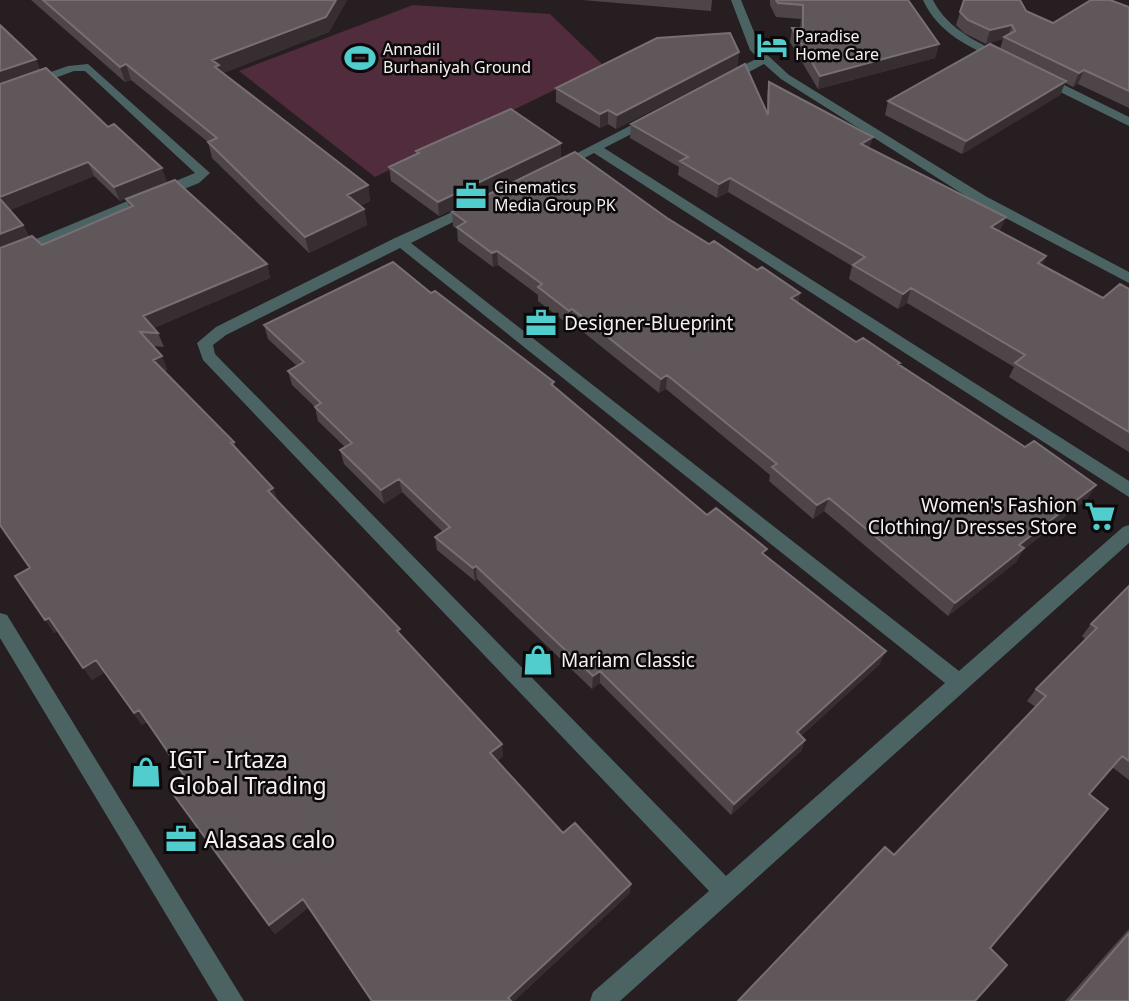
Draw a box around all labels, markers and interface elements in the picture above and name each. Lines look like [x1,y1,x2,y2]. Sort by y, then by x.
place label: Paradise Home Care [795,25,879,65]
hotel icon: Paradise Home Care [755,28,789,62]
place label: Annadil Burhaniyah Ground [383,38,531,78]
sports icon: Annadil Burhaniyah Ground [343,41,377,75]
place label: Cinematics Media Group PK [494,176,616,216]
office icon: Cinematics Media Group PK [454,179,488,213]
office icon: Designer-Blueprint [524,306,558,340]
place label: Designer-Blueprint [564,310,734,336]
place label: Women's Fashion Clothing/ Dresses Store [868,492,1077,540]
supermarket icon: Women's Fashion Clothing/ Dresses Store [1083,499,1117,533]
shop icon: Mariam Classic [521,643,555,677]
place label: Mariam Classic [561,647,695,673]
place label: IGT - Irtaza Global Trading [169,743,327,801]
shop icon: IGT - Irtaza Global Trading [129,755,163,789]
office icon: Alasaas calo [164,822,198,856]
place label: Alasaas calo [204,823,335,855]

